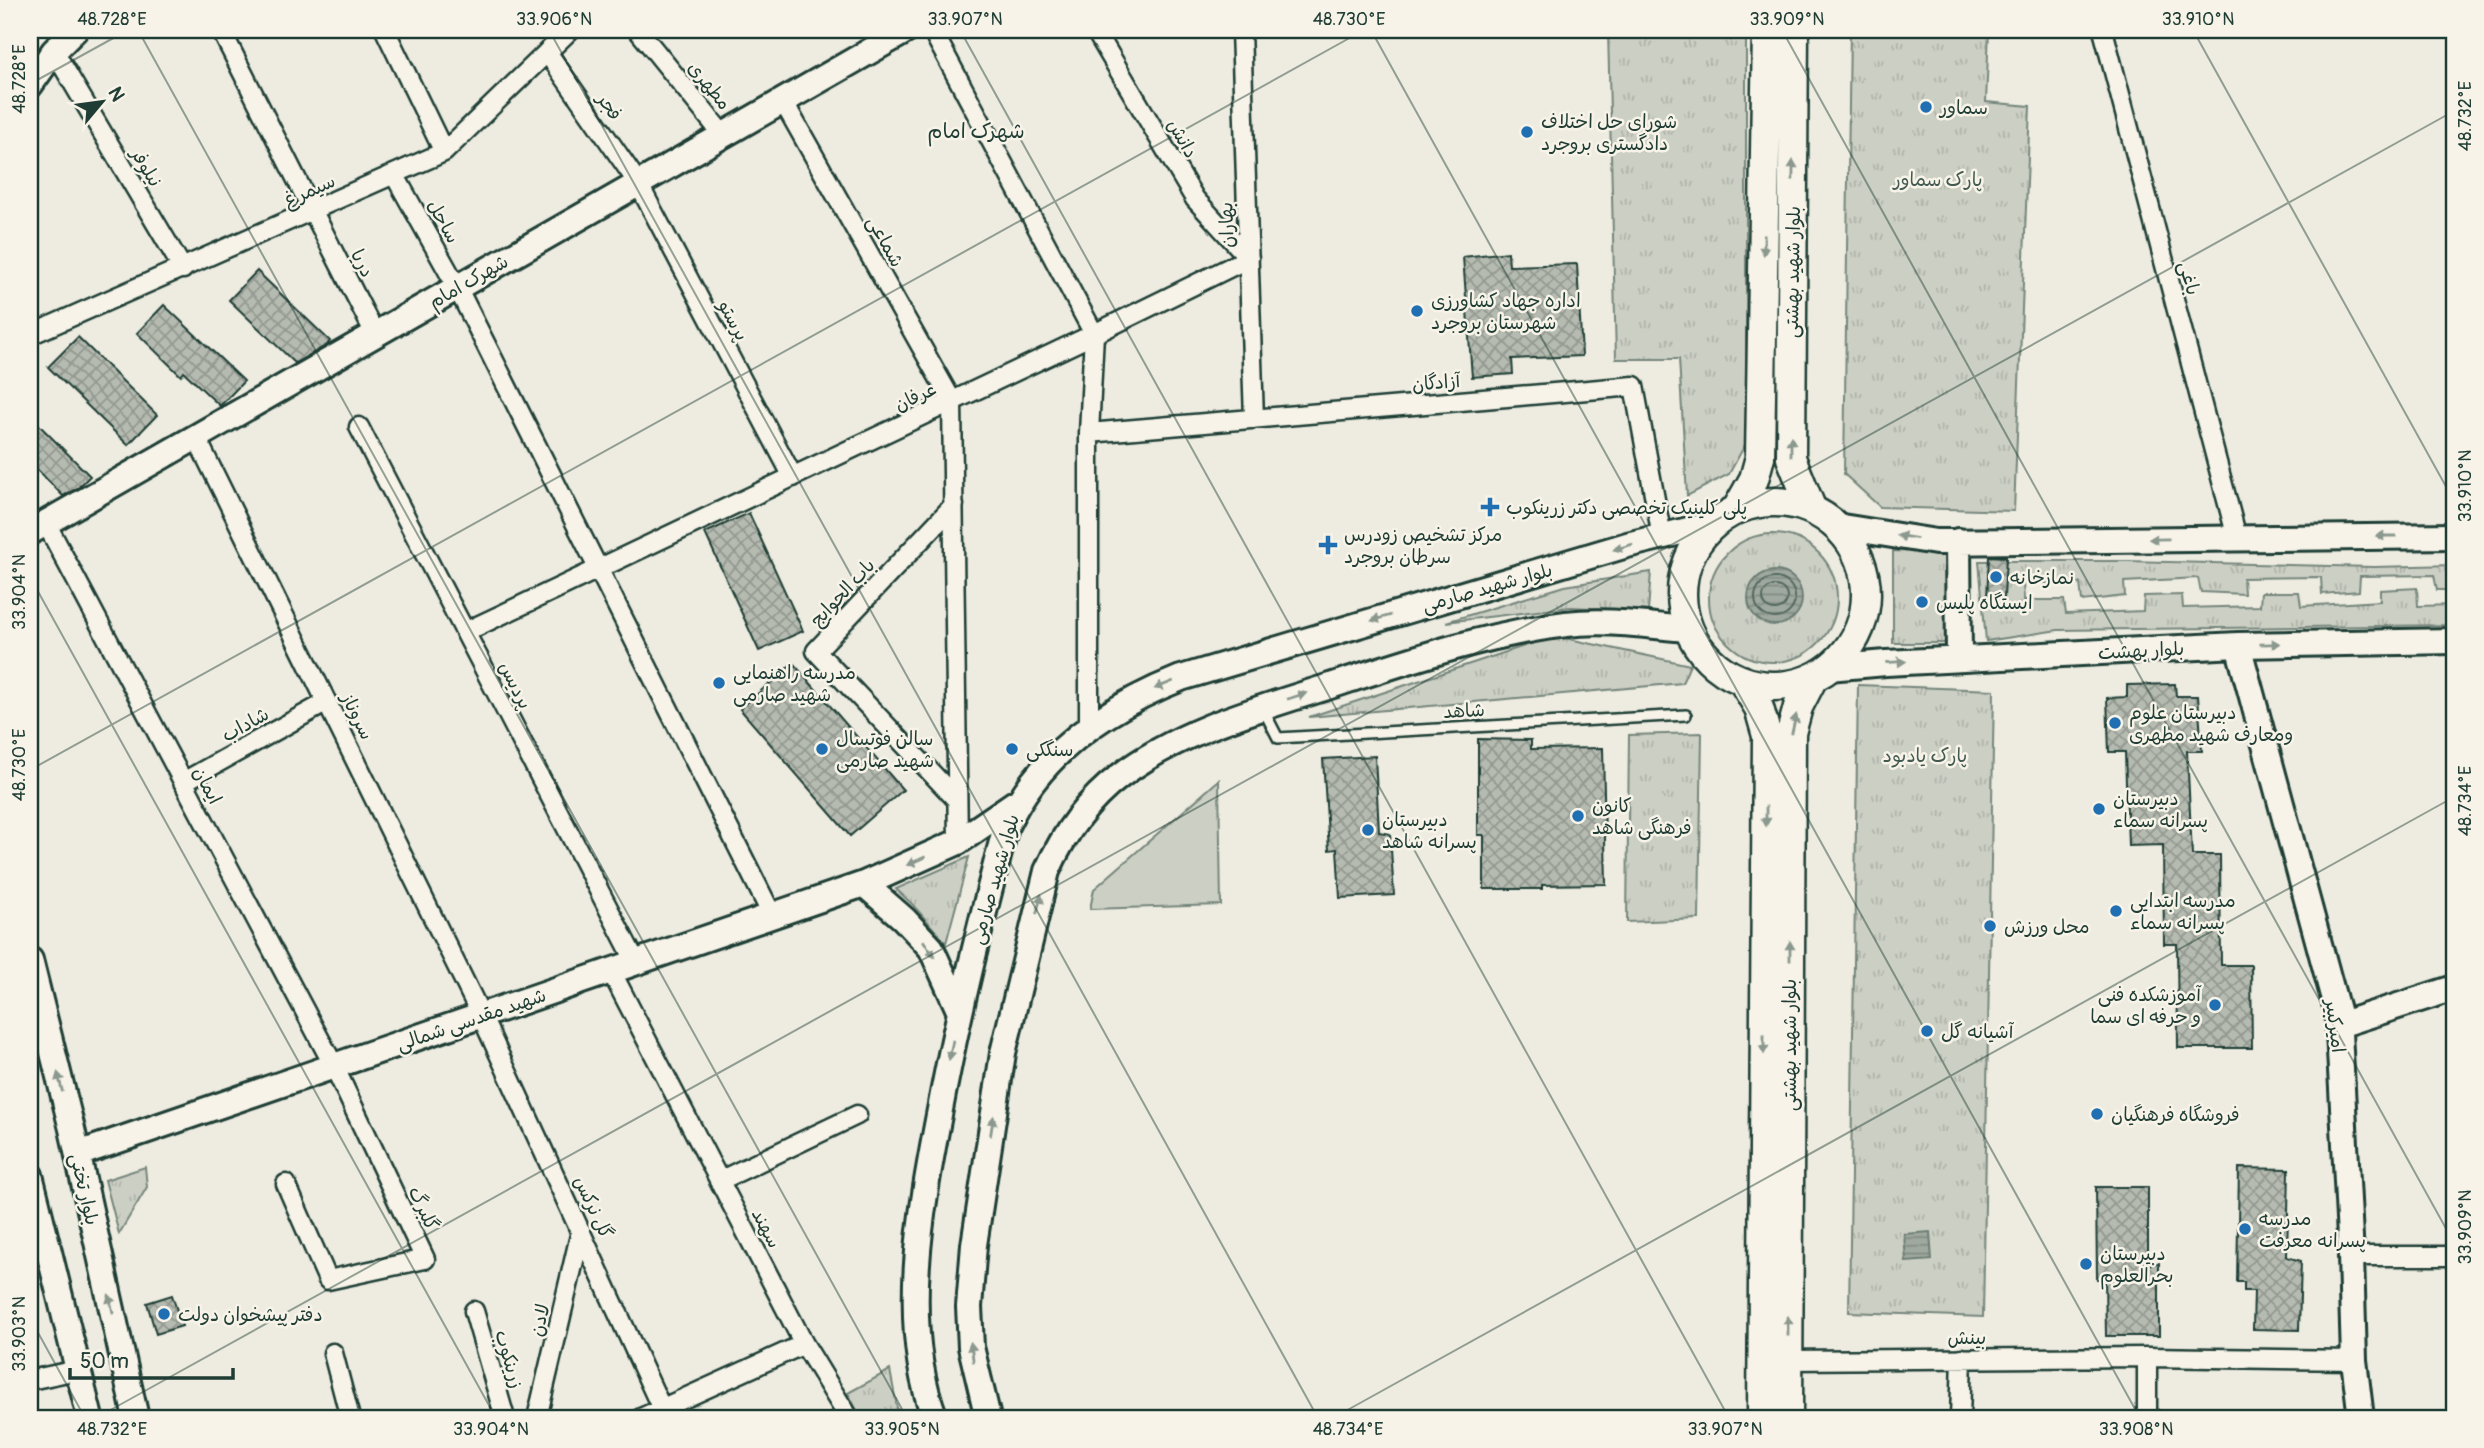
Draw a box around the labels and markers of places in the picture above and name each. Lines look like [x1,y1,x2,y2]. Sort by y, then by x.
place label: سماور [1938,96,1988,120]
marker: سماور [1918,99,1934,115]
place label: شورای حل اختلاف دادگستری بروجرد [1541,110,1677,156]
marker: شورای حل اختلاف دادگستری بروجرد [1519,124,1535,140]
place label: اداره جهاد کشاورزی شهرستان بروجرد [1431,289,1581,335]
marker: اداره جهاد کشاورزی شهرستان بروجرد [1409,303,1425,319]
place label: پلی کلینیک تخصصی دکتر زرینکوب [1506,496,1747,520]
marker: پلی کلینیک تخصصی دکتر زرینکوب [1480,497,1500,517]
place label: مرکز تشخیص زودرس سرطان بروجرد [1344,523,1502,569]
marker: مرکز تشخیص زودرس سرطان بروجرد [1318,535,1338,555]
place label: نمازخانه [2010,566,2074,590]
marker: نمازخانه [1988,569,2004,585]
place label: ایستگاه پلیس [1936,591,2033,615]
marker: ایستگاه پلیس [1914,594,1930,610]
place label: مدرسه راهنمایی شهید صارمی [733,661,856,707]
marker: مدرسه راهنمایی شهید صارمی [711,675,727,691]
place label: دبیرستان علوم ومعارف شهید مطهری [2129,701,2293,747]
marker: دبیرستان علوم ومعارف شهید مطهری [2107,715,2123,731]
place label: سالن فوتسال شهید صارمی [836,727,934,773]
place label: سنگکی [1026,738,1073,762]
marker: سالن فوتسال شهید صارمی [814,741,830,757]
marker: سنگکی [1004,741,1020,757]
place label: دبیرستان پسرانه سماء [2113,787,2208,833]
place label: کانون فرهنگی شاهد [1592,794,1692,840]
marker: دبیرستان پسرانه سماء [2091,801,2107,817]
place label: دبیرستان پسرانه شاهد [1382,808,1477,854]
marker: کانون فرهنگی شاهد [1570,808,1586,824]
marker: دبیرستان پسرانه شاهد [1360,822,1376,838]
place label: مدرسه ابتدایی پسرانه سماء [2130,889,2236,935]
marker: مدرسه ابتدایی پسرانه سماء [2108,903,2124,919]
place label: محل ورزش [2004,915,2090,939]
marker: محل ورزش [1982,918,1998,934]
place label: آموزشکده فنی و حرفه ای سما [2090,983,2202,1029]
marker: آموزشکده فنی و حرفه ای سما [2207,997,2223,1013]
place label: آشیانه گل [1941,1020,2015,1044]
marker: آشیانه گل [1919,1023,1935,1039]
place label: فروشگاه فرهنگیان [2111,1103,2240,1127]
marker: فروشگاه فرهنگیان [2089,1106,2105,1122]
place label: مدرسه پسرانه معرفت [2259,1207,2366,1253]
marker: مدرسه پسرانه معرفت [2237,1221,2253,1237]
place label: دبیرستان بحرالعلوم [2100,1242,2174,1290]
marker: دبیرستان بحرالعلوم [2078,1256,2094,1272]
place label: دفتر پیشخوان دولت [178,1303,323,1327]
marker: دفتر پیشخوان دولت [156,1306,172,1322]

